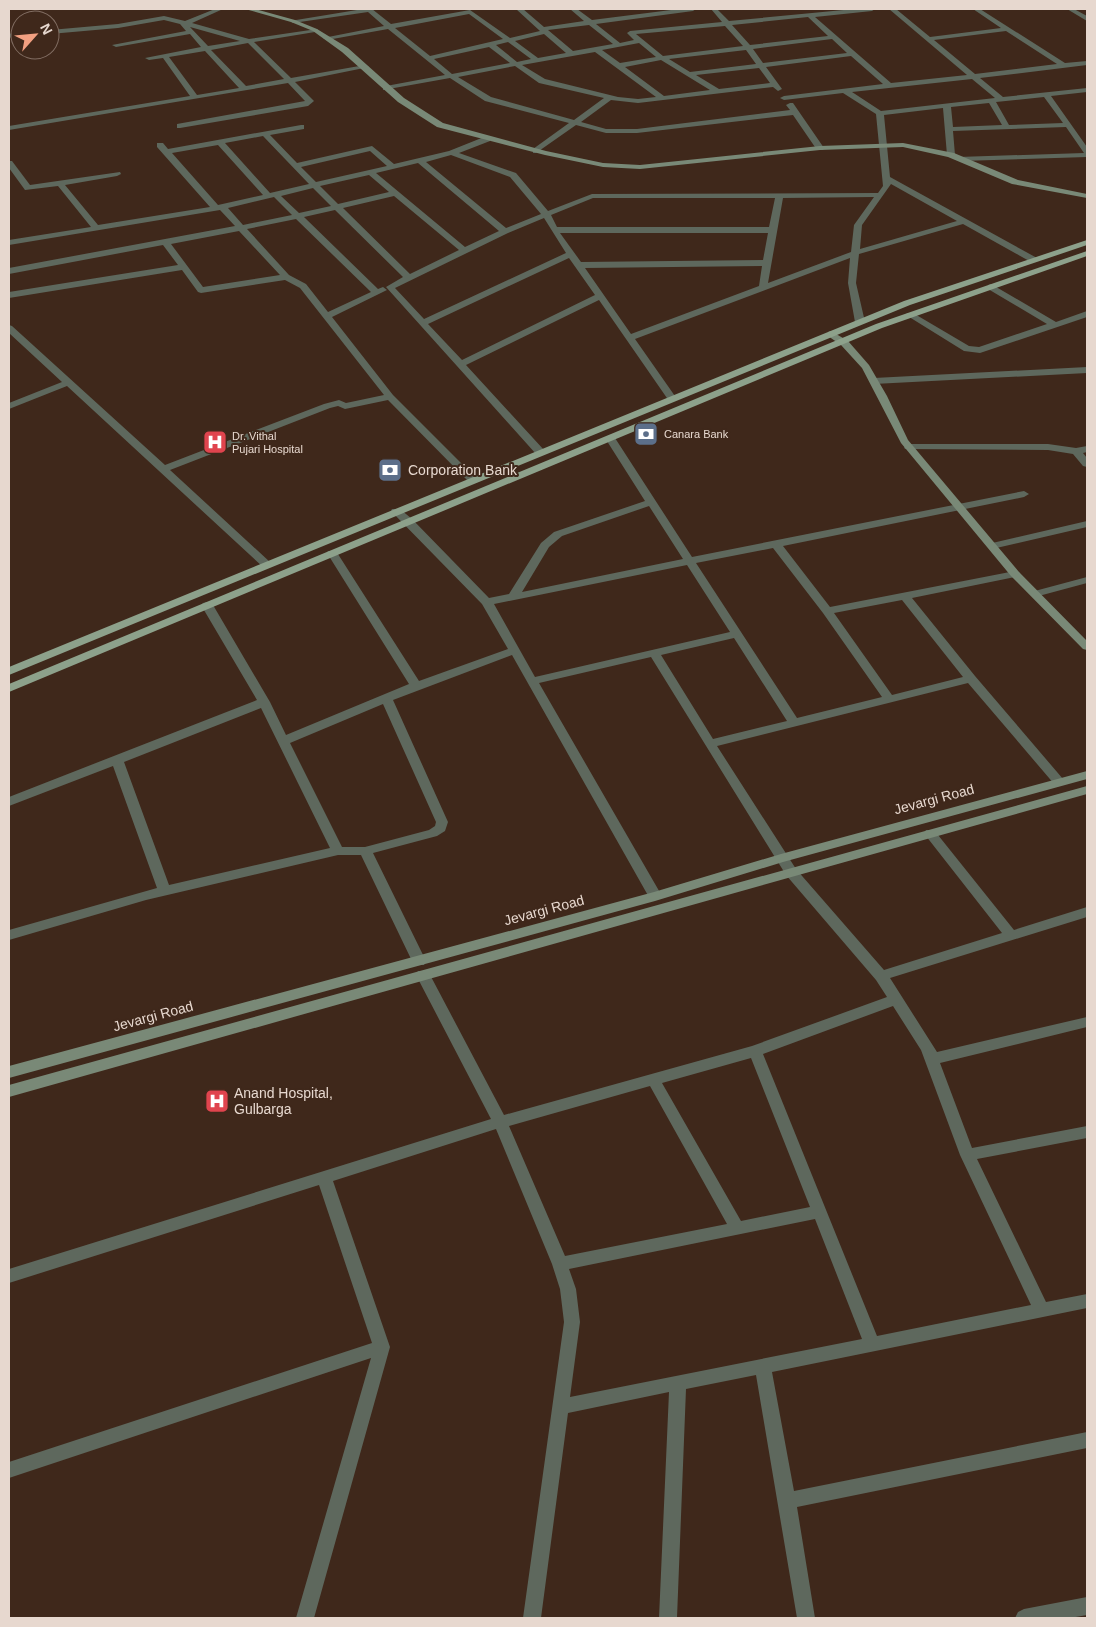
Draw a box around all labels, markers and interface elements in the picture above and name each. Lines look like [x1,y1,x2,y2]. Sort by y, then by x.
north arrow [10,10,60,60]
text: N [37,21,56,37]
bank icon: Canara Bank [633,421,659,447]
place label: Canara Bank [664,428,729,440]
hospital icon: Dr. Vithal Pujari Hospital [202,429,228,455]
place label: Dr. Vithal Pujari Hospital [232,430,303,455]
bank icon: Corporation Bank [377,457,403,483]
place label: Corporation Bank [408,462,518,478]
street label: Jevargi Road [892,781,976,817]
street label: Jevargi Road [502,892,586,928]
street label: Jevargi Road [111,998,195,1034]
place label: Anand Hospital, Gulbarga [234,1085,333,1117]
hospital icon: Anand Hospital, Gulbarga [204,1088,230,1114]

